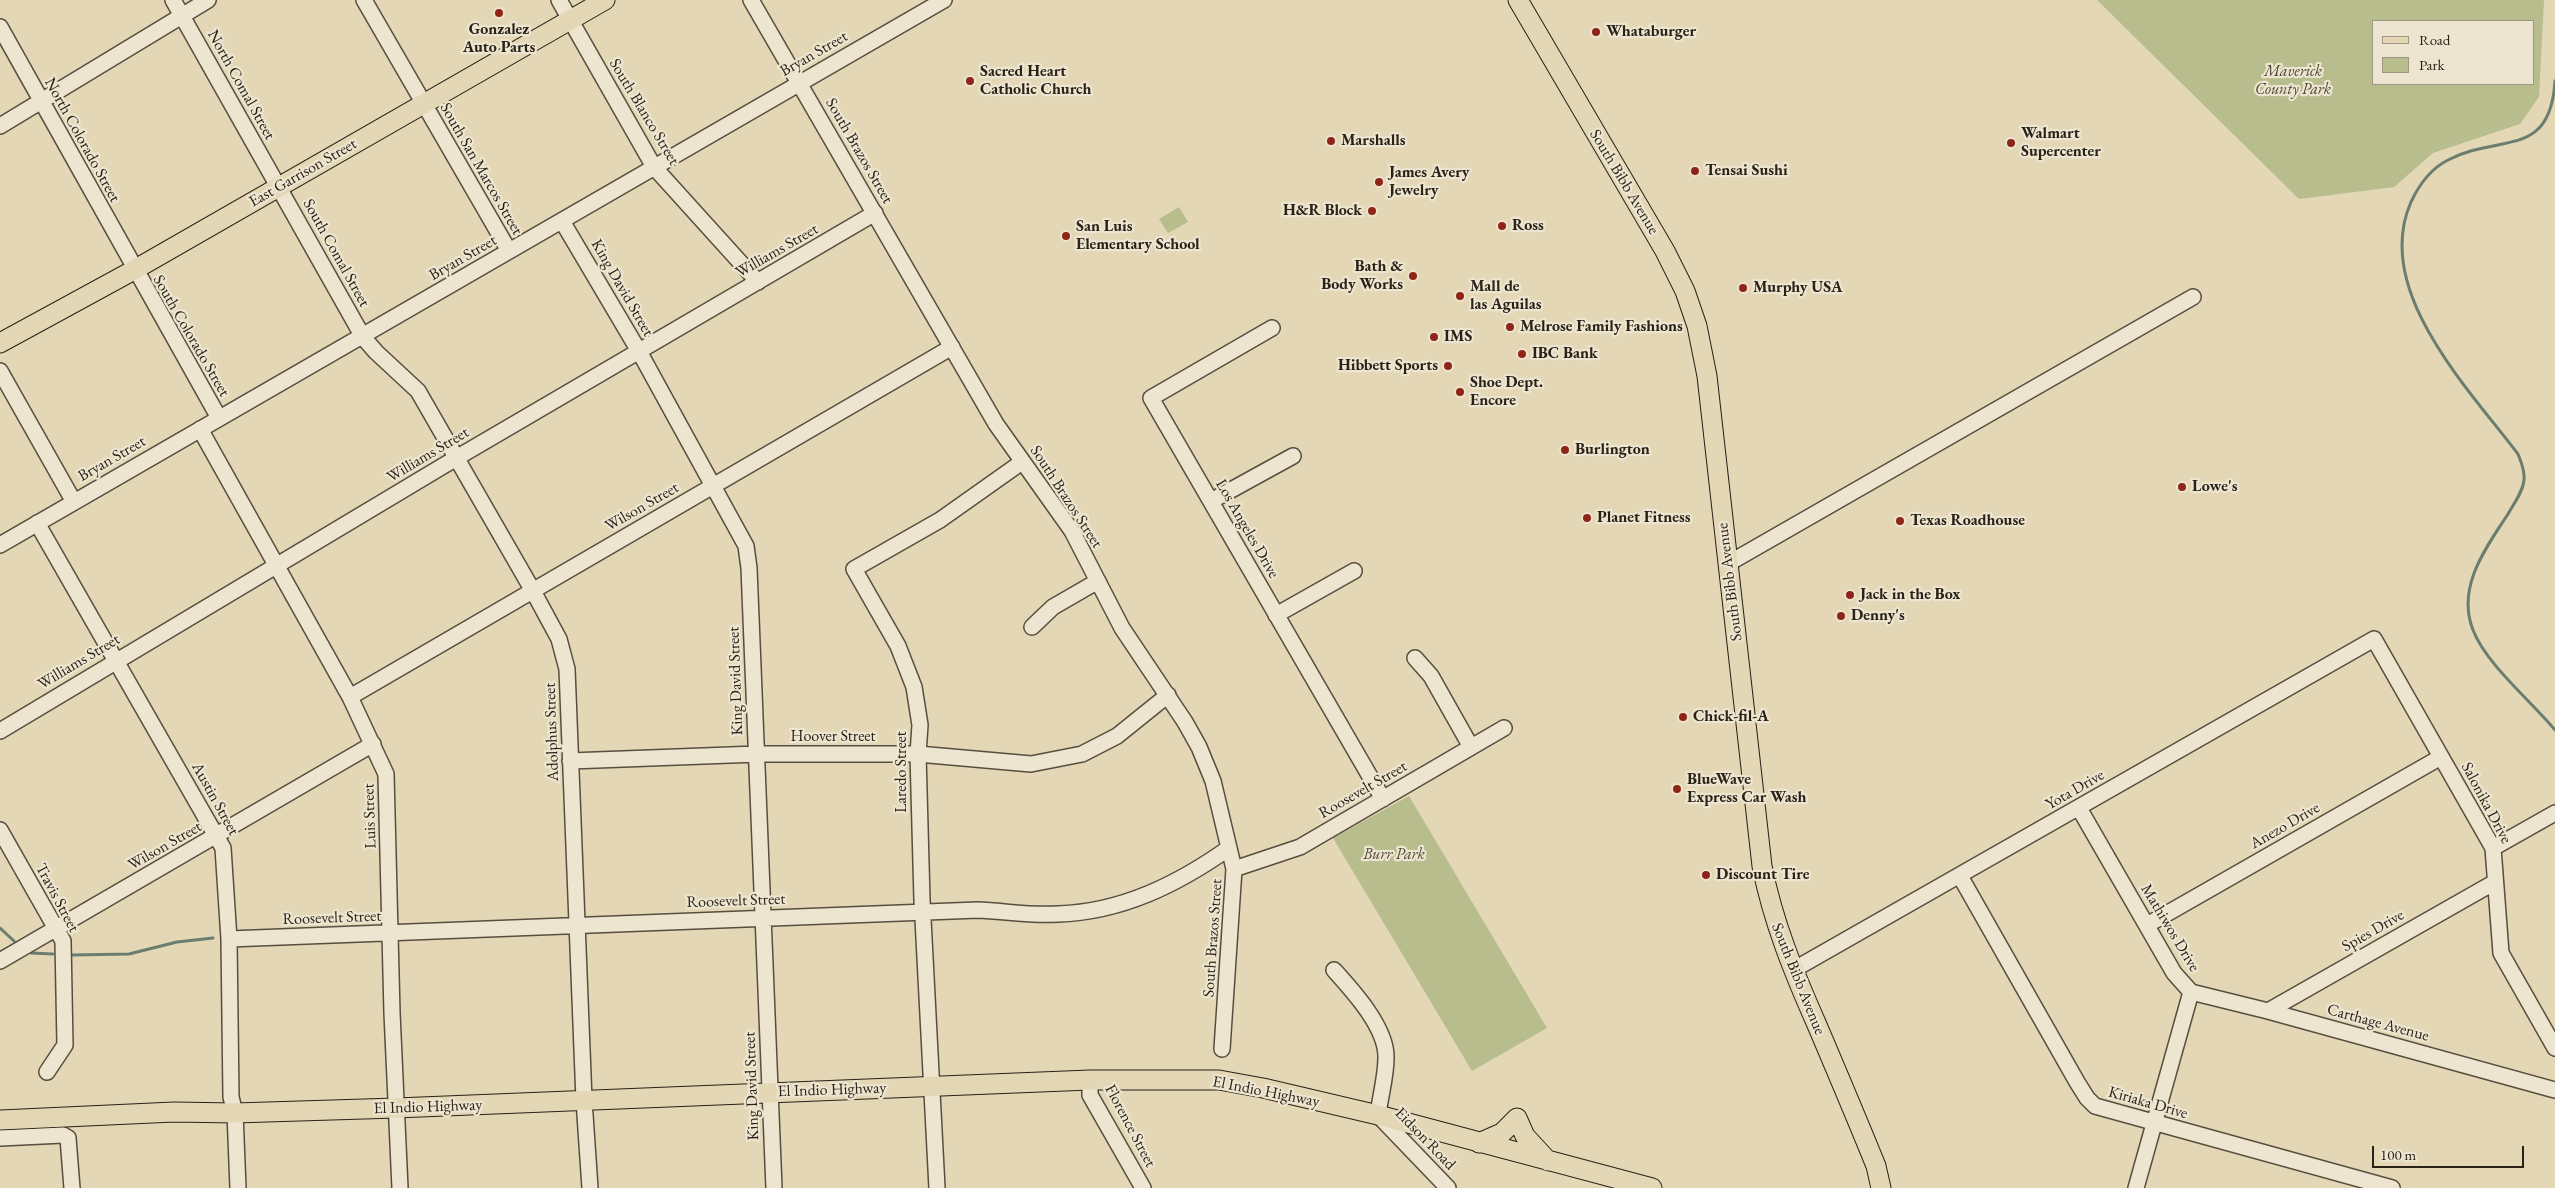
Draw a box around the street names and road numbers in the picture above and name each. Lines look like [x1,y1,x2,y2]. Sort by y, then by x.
street label: North Comal Street [203,27,279,143]
street label: Bryan Street [777,27,851,81]
street label: South Blanco Street [605,55,683,169]
street label: North Colorado Street [40,74,124,206]
street label: South Brazos Street [821,95,897,207]
street label: South San Marcos Street [435,100,527,238]
street label: South Bibb Avenue [1585,126,1663,238]
street label: East Garrison Street [246,134,360,212]
street label: South Comal Street [298,196,374,310]
street label: Williams Street [732,220,822,282]
street label: Bryan Street [426,231,500,285]
street label: King David Street [586,236,658,340]
street label: South Colorado Street [148,272,234,400]
street label: Williams Street [384,423,472,487]
street label: Bryan Street [75,432,149,486]
street label: South Brazos Street [1026,442,1106,552]
street label: Los Angeles Drive [1211,476,1283,582]
street label: Wilson Street [602,478,682,536]
street label: South Bibb Avenue [1713,522,1747,642]
street label: King David Street [725,626,747,736]
street label: Williams Street [35,630,123,694]
street label: Adolphus Street [541,682,563,782]
street label: Hoover Street [790,727,876,747]
street label: Laredo Street [892,731,912,813]
street label: Roosevelt Street [1315,757,1411,823]
street label: Austin Street [187,759,243,839]
street label: Salonika Drive [2457,759,2515,847]
street label: Yota Drive [2042,766,2108,814]
street label: Luis Street [359,783,381,849]
street label: Anezo Drive [2247,798,2323,854]
street label: Wilson Street [125,817,205,875]
street label: Travis Street [31,860,83,936]
street label: South Brazos Street [1199,878,1227,998]
street label: Mathiwos Drive [2136,881,2204,975]
street label: Roosevelt Street [686,890,786,912]
street label: Spies Drive [2339,906,2407,956]
street label: Roosevelt Street [282,907,382,929]
street label: South Bibb Avenue [1767,920,1829,1038]
street label: Carthage Avenue [2325,1000,2431,1046]
street label: King David Street [741,1031,763,1141]
street label: El Indio Highway [1211,1072,1321,1112]
street label: El Indio Highway [777,1079,887,1101]
street label: Florence Street [1100,1081,1160,1171]
street label: Kiriaka Drive [2106,1083,2190,1123]
street label: El Indio Highway [373,1096,483,1118]
street label: Eidson Road [1391,1104,1459,1174]

